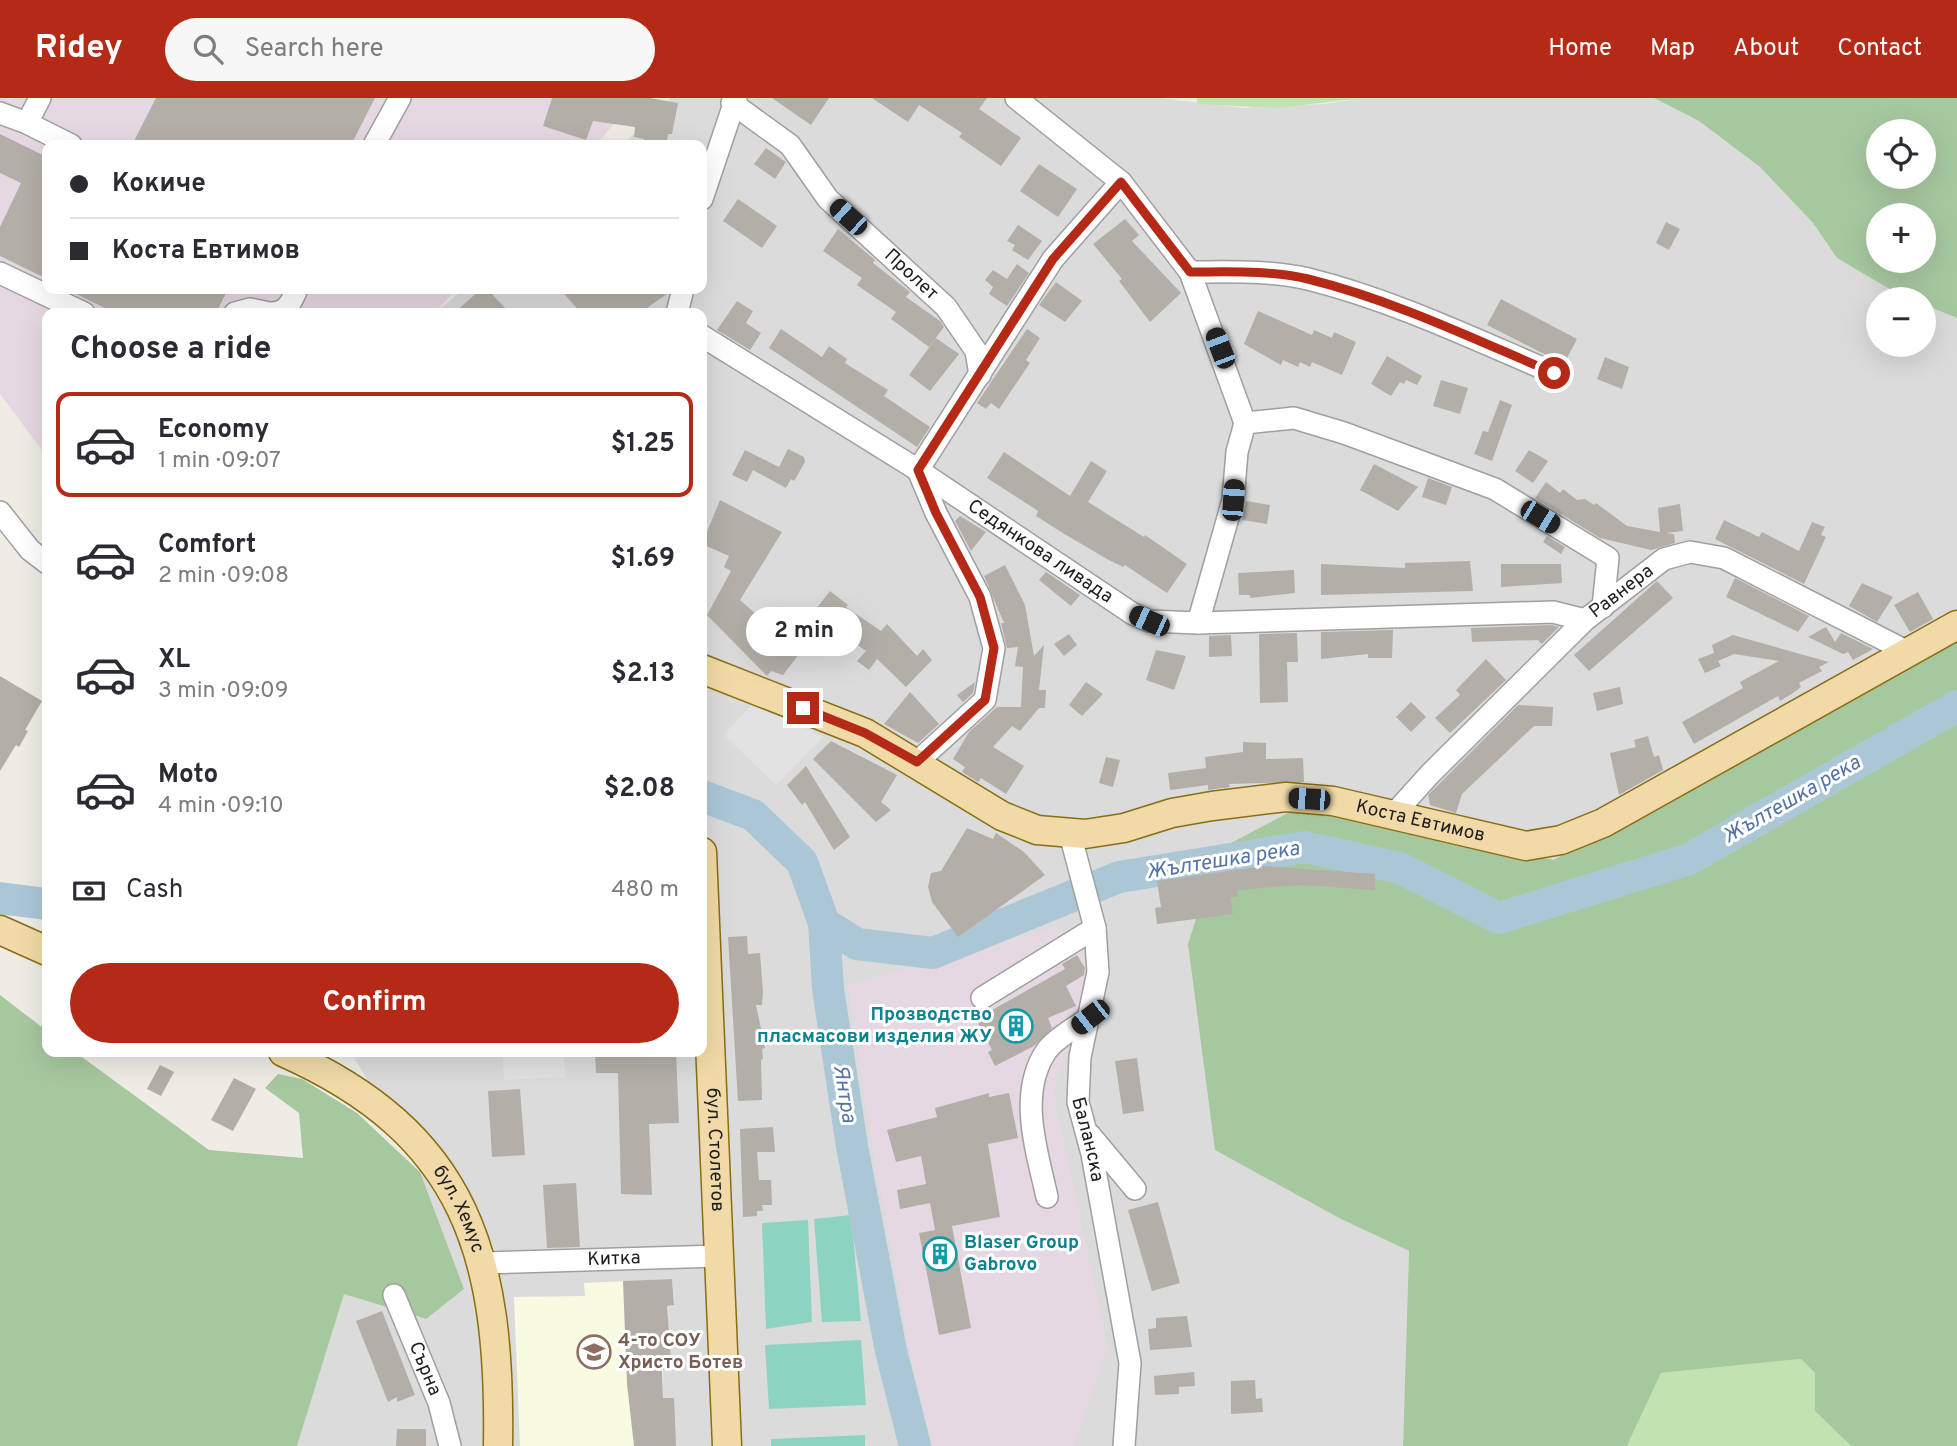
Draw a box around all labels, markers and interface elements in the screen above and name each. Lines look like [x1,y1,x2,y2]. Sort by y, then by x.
search box [165,18,655,81]
text: Ridey [35,28,123,70]
icon: search [189,30,227,68]
text: Search here [245,33,384,66]
text: Home [1548,34,1612,64]
text: Map [1650,34,1695,64]
text: About [1733,34,1799,64]
text: Contact [1837,34,1922,64]
map controls [1866,119,1936,357]
button: locate [1866,119,1936,189]
text: Кокиче [112,168,206,201]
car [826,195,871,239]
button: + [1866,203,1936,273]
text: Коста Евтимов [112,235,300,268]
street label: Пролет [879,244,943,306]
button: − [1866,287,1936,357]
car [1203,325,1238,371]
text: Choose a ride [70,330,271,370]
route start [1538,357,1570,389]
icon: car [74,413,137,476]
text: Economy [158,414,269,447]
text: $1.25 [611,428,675,461]
text: 1 min · 09:07 [158,447,281,476]
car [1222,478,1245,522]
street label: Седянкова ливада [963,494,1117,609]
car [1517,497,1564,537]
icon: car [74,528,137,591]
text: Comfort [158,529,256,562]
text: $1.69 [610,543,675,576]
street label: Равнера [1585,559,1659,624]
text: 2 min · 09:08 [158,562,289,591]
car [1126,603,1173,639]
callout: 2 min [745,606,861,656]
text: 2 min [774,617,834,646]
icon: car [74,643,137,706]
text: XL [158,644,190,677]
text: $2.13 [611,658,675,691]
text: 3 min · 09:09 [158,677,289,706]
route end [787,692,819,724]
water label: Жълтешка река [1718,750,1866,850]
icon: car [74,758,137,821]
text: Moto [158,759,218,792]
text: $2.08 [604,773,675,806]
car [1288,787,1331,811]
text: 4 min · 09:10 [158,792,284,821]
street label: Коста Евтимов [1353,795,1487,848]
water label: Жълтешка река [1145,836,1302,886]
icon: cash [70,872,108,910]
text: Cash [126,874,183,907]
text: 480 m [611,876,679,905]
button: Confirm [70,963,679,1043]
car [1067,996,1114,1038]
place label: Прозводство пласмасови изделия ЖУ [757,1003,992,1049]
building icon: Прозводство пласмасови изделия ЖУ [997,1007,1035,1045]
water label: Янтра [826,1063,862,1125]
street label: бул. Столетов [700,1087,729,1212]
street label: Баланска [1065,1094,1109,1184]
street label: бул. Хемус [427,1161,489,1256]
place label: Blaser Group Gabrovo [964,1231,1079,1277]
building icon: Blaser Group Gabrovo [921,1235,959,1273]
street label: Китка [587,1246,641,1272]
place label: 4-то СОУ Христо Ботев [618,1329,743,1375]
school or university icon: 4-то СОУ Христо Ботев [575,1333,613,1371]
street label: Сърна [403,1338,447,1399]

